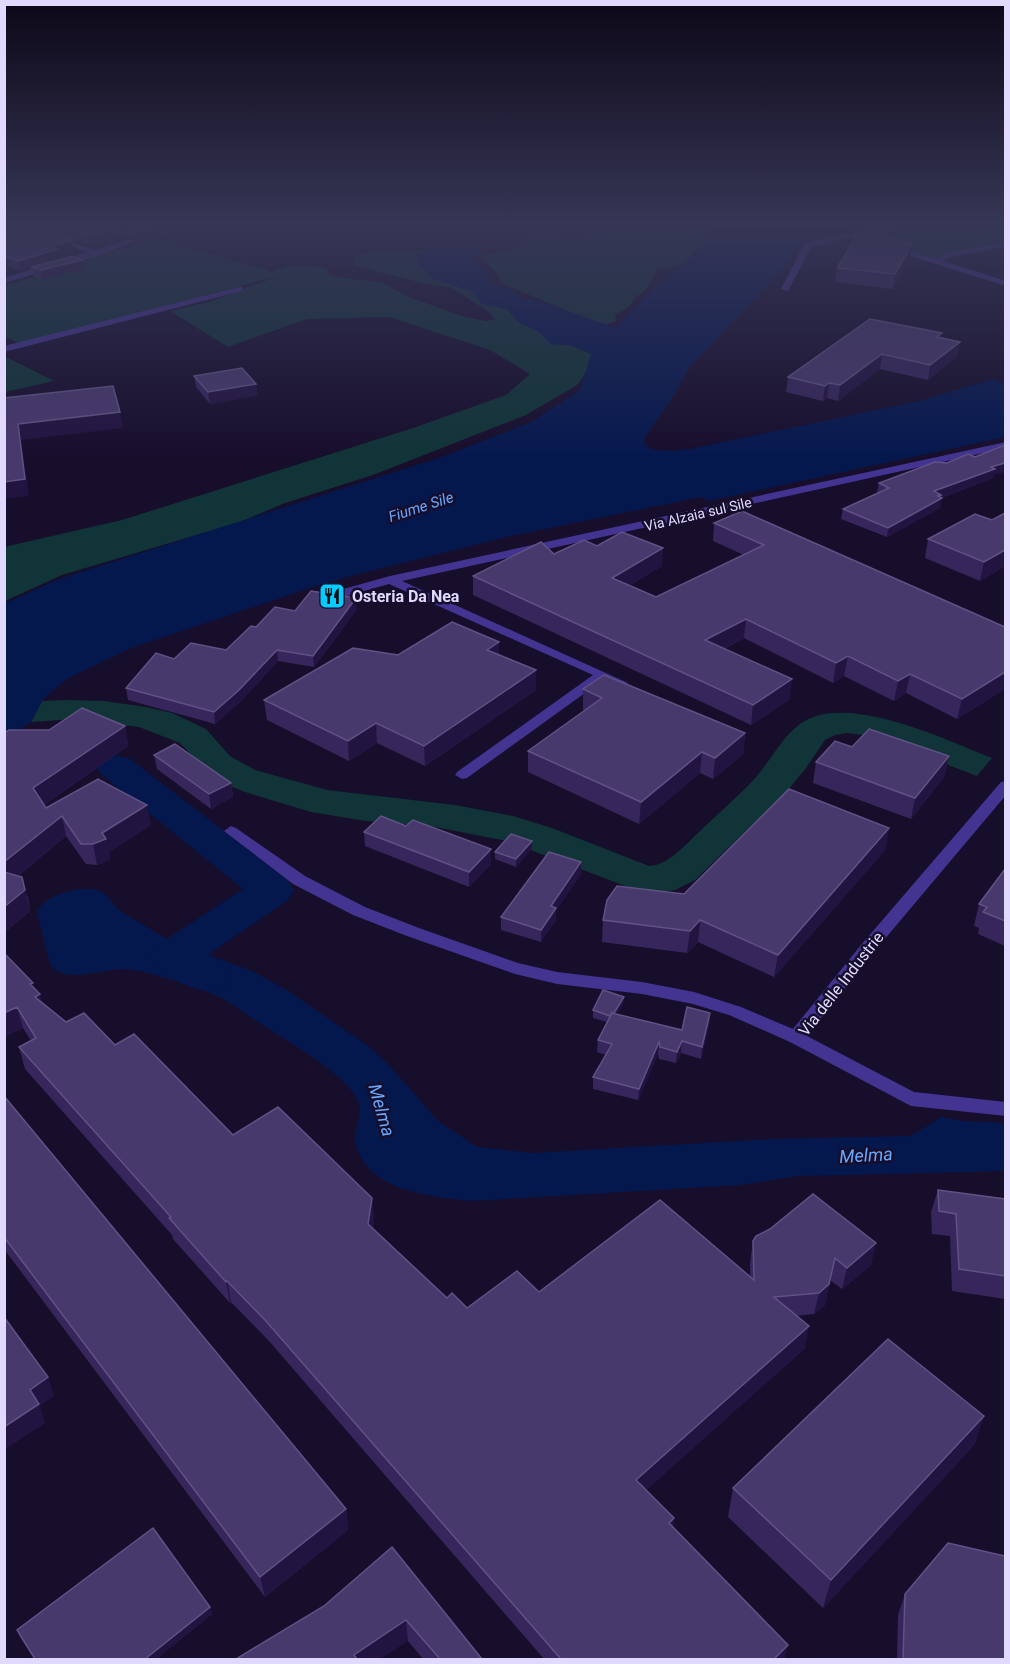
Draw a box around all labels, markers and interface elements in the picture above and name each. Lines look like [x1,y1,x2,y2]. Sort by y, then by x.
water label: Fiume Sile [386,488,456,526]
street label: Via Alzaia sul Sile [643,494,753,534]
restaurant icon: Osteria Da Nea [317,581,347,611]
place label: Osteria Da Nea [352,587,460,606]
street label: Via delle Industrie [794,928,888,1040]
water label: Melma [365,1081,399,1139]
water label: Melma [839,1143,893,1167]

